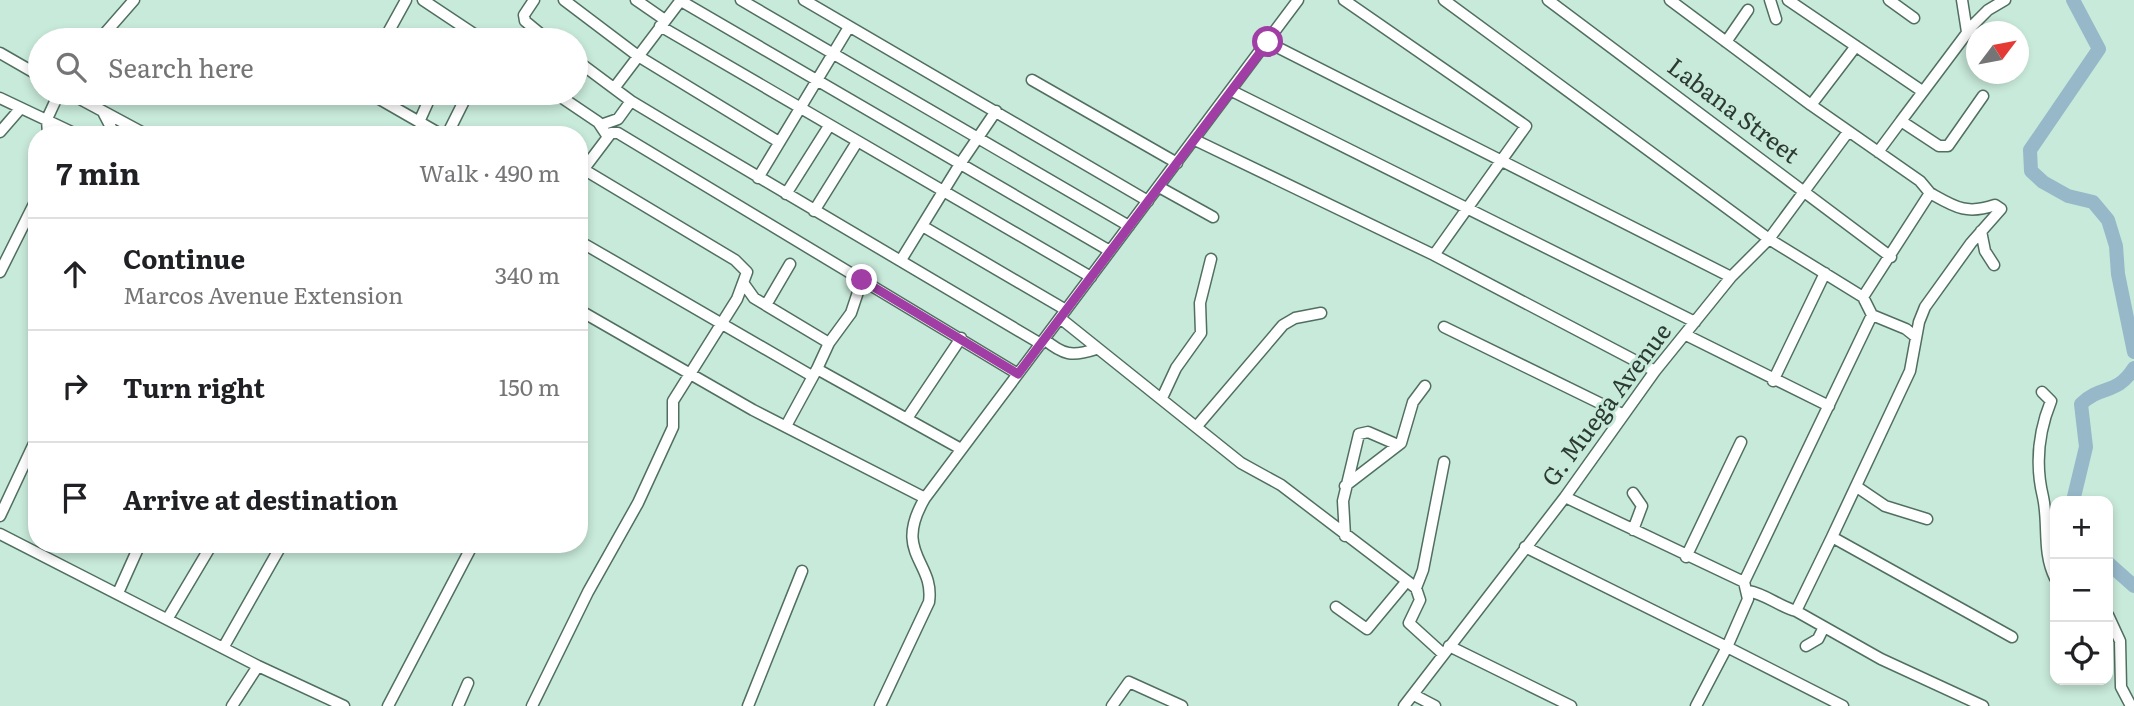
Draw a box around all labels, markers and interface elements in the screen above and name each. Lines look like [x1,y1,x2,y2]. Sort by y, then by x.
north arrow [1966,21,2029,84]
route start [1252,26,1283,57]
search box [28,28,588,105]
text: Search here [108,47,254,86]
icon: search [52,48,90,86]
street label: Labana Street [1661,48,1808,170]
text: 7 min [56,150,140,194]
text: Walk · 490 m [419,155,560,189]
text: Continue [123,238,245,277]
icon: ahead [56,255,94,293]
text: 340 m [495,257,560,291]
route end [846,264,877,295]
text: Marcos Avenue Extension [123,277,403,311]
street label: G. Muega Avenue [1532,314,1678,492]
icon: right [56,367,94,405]
text: Turn right [123,367,265,406]
text: 150 m [499,369,560,403]
icon: arrive [56,479,94,517]
text: Arrive at destination [123,479,398,518]
map controls [2050,496,2113,685]
button: + [2050,496,2113,559]
button: − [2050,559,2113,622]
button: locate [2050,622,2113,685]

